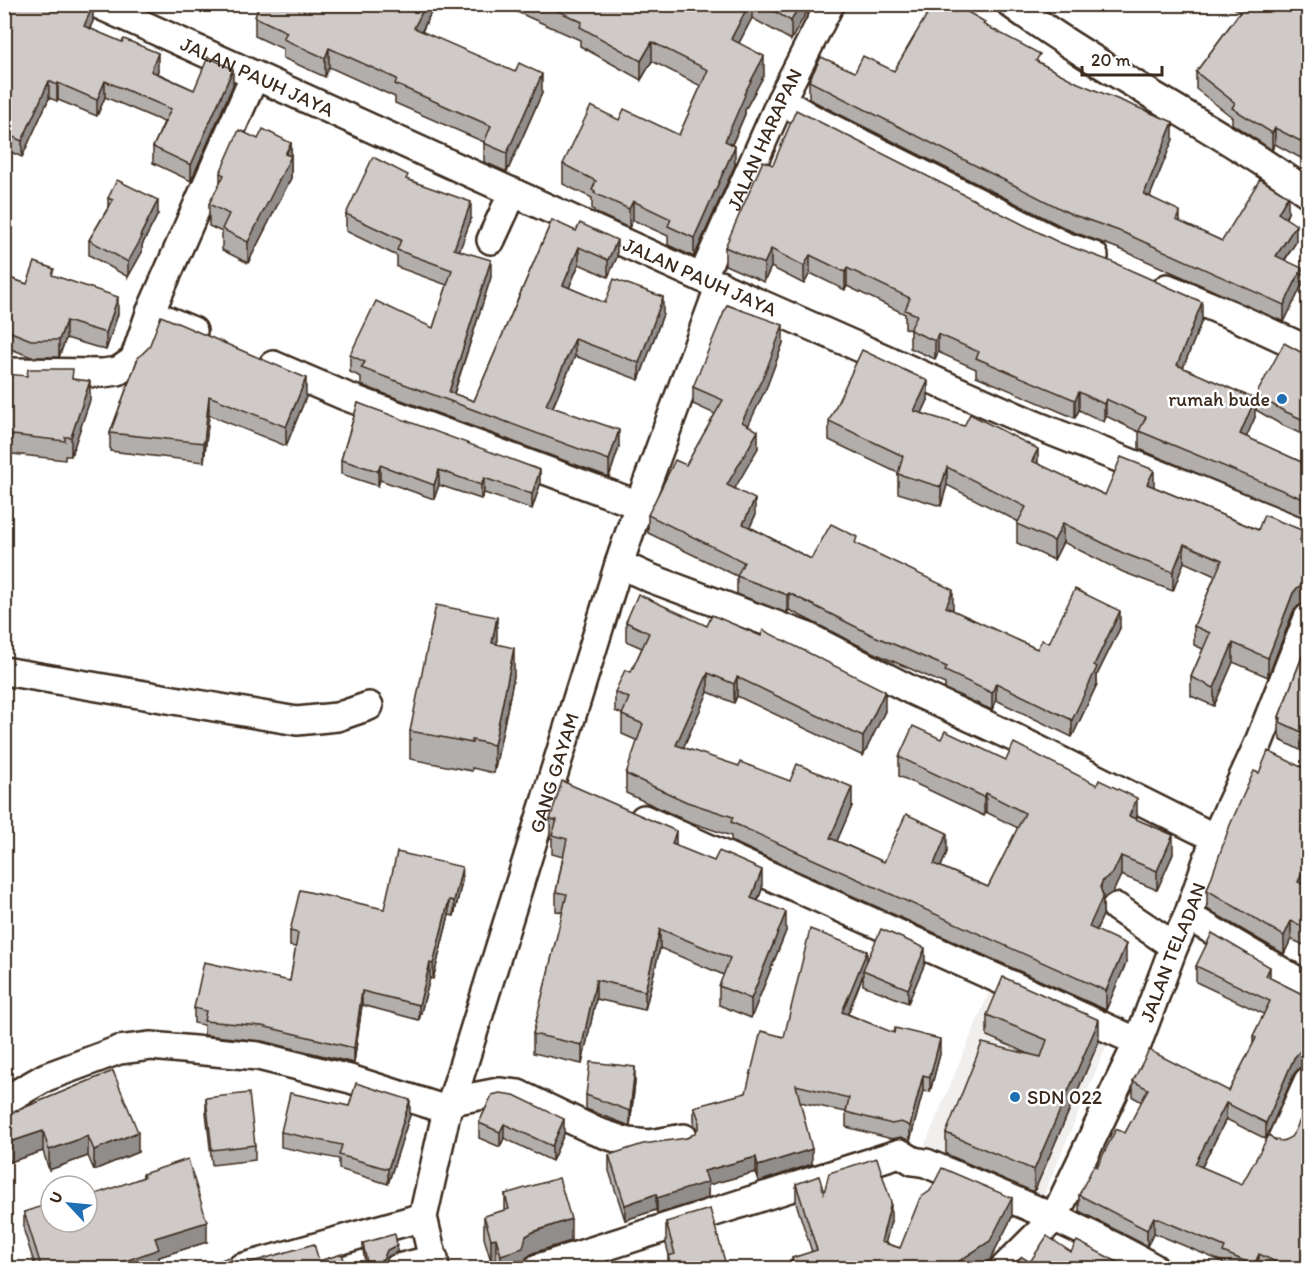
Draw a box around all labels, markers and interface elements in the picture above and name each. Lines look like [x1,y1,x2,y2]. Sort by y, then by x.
street label: JALAN PAUH JAYA [177,31,338,122]
scale bar [1082,39,1162,77]
text: 20 m [1091,49,1131,71]
street label: JALAN HARAPAN [722,64,807,214]
street label: JALAN PAUH JAYA [620,232,781,322]
place label: rumah bude [1168,387,1270,411]
marker: rumah bude [1275,392,1289,406]
street label: GANG GAYAM [524,710,584,836]
street label: JALAN TELADAN [1135,879,1211,1025]
place label: SDN 022 [1027,1085,1103,1109]
marker: SDN 022 [1008,1090,1022,1104]
north arrow [39,1174,99,1234]
text: U [45,1189,67,1207]

